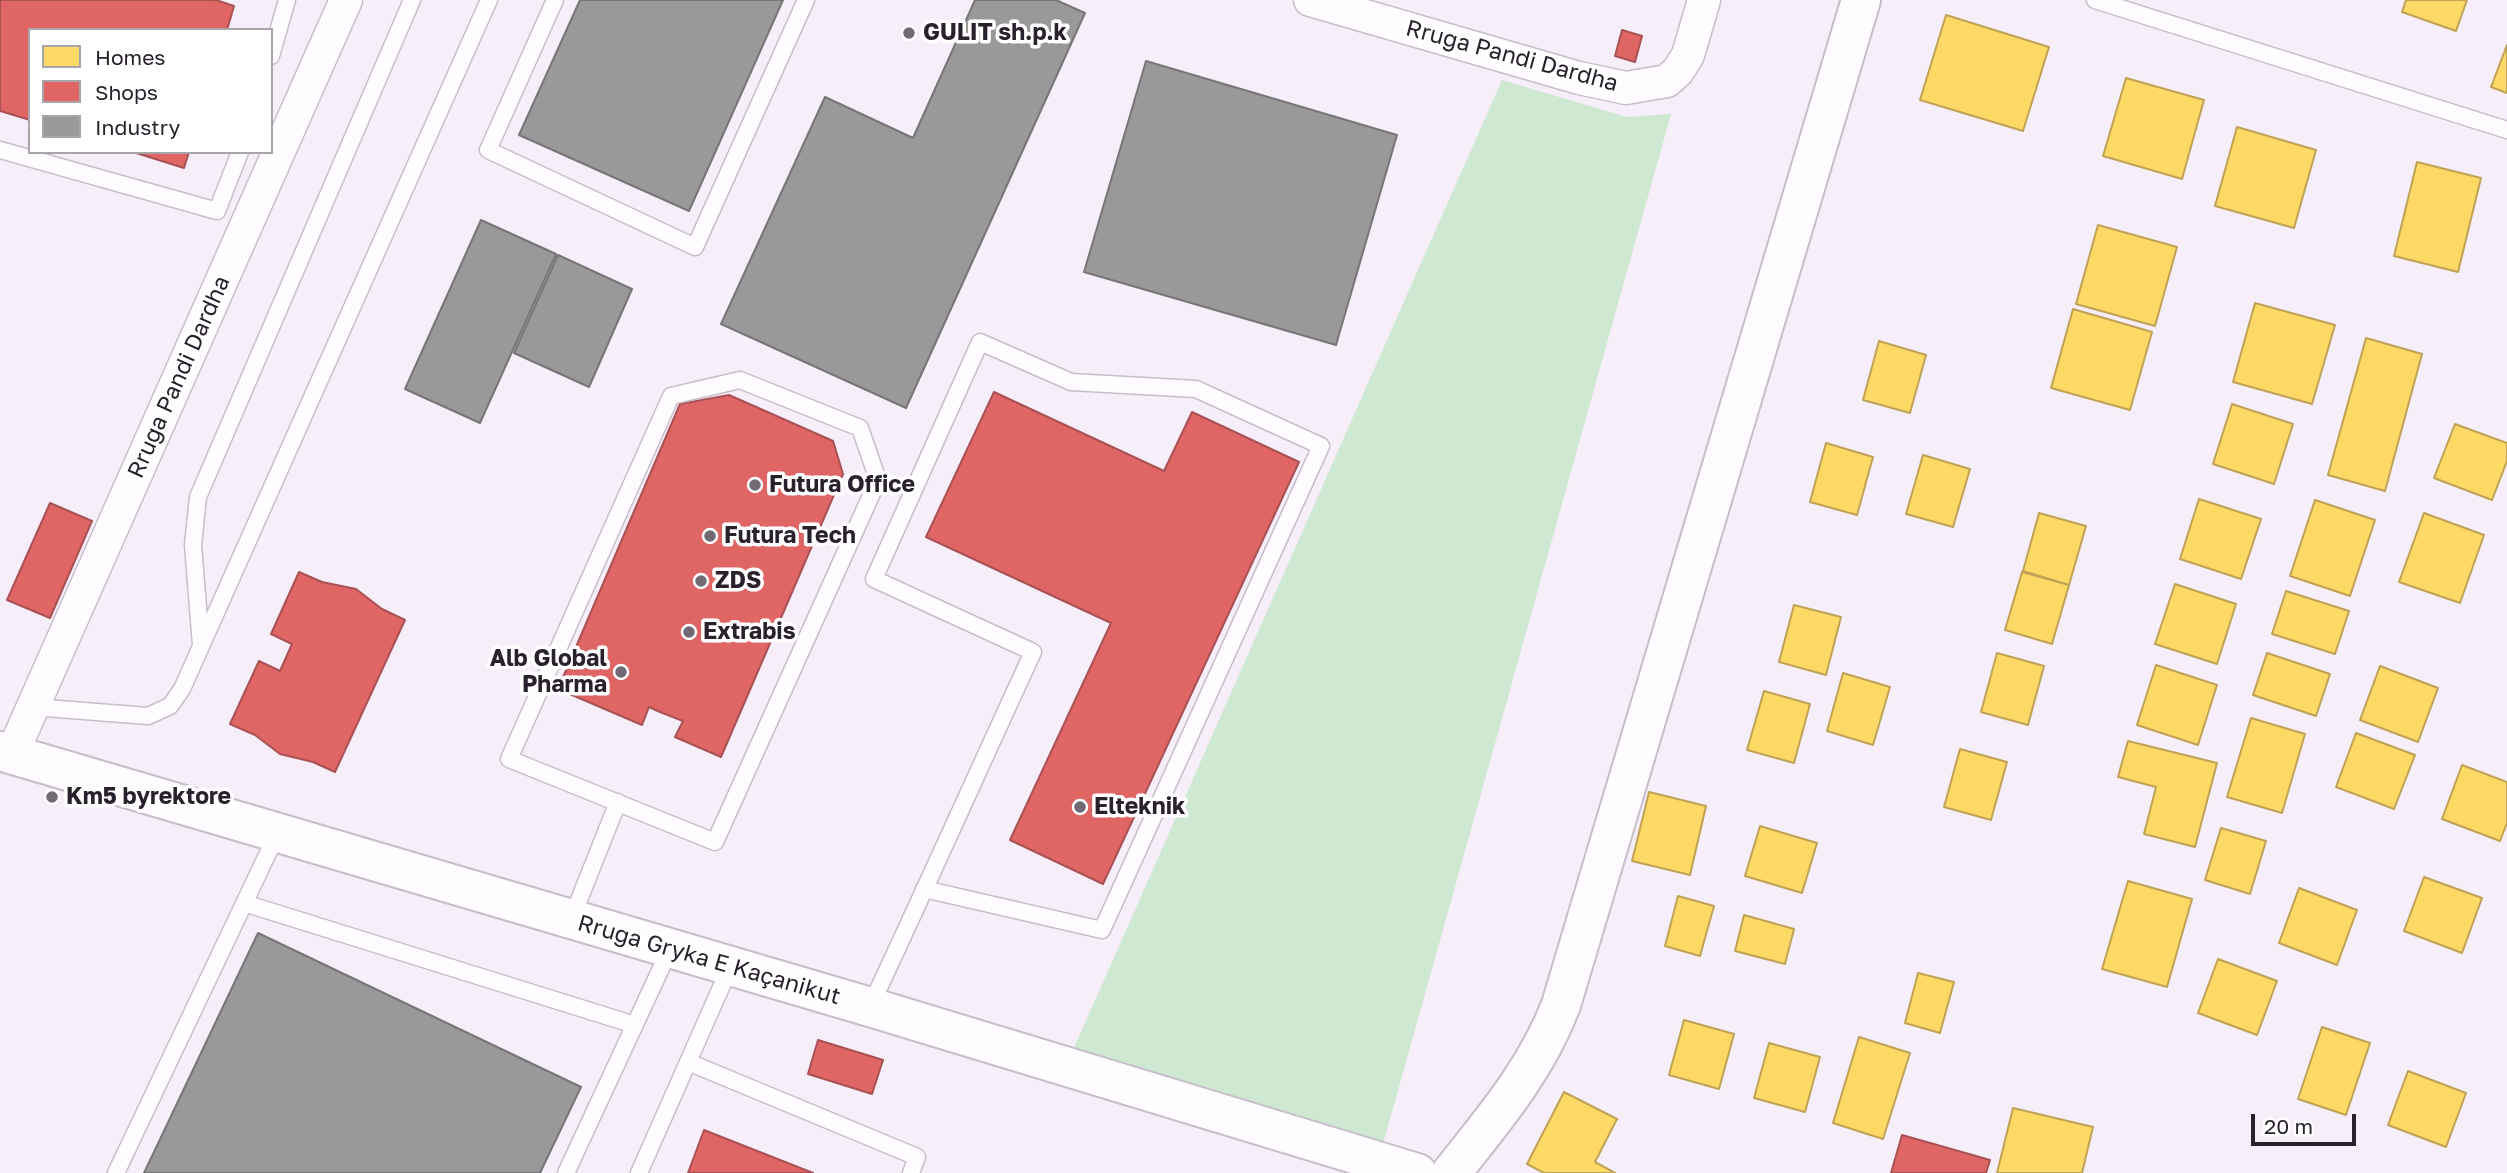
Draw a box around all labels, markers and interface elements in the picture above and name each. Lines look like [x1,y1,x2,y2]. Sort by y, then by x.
street label: Rruga Pandi Dardha [1403,14,1621,98]
place label: GULIT sh.p.k [923,19,1067,47]
marker: GULIT sh.p.k [901,25,917,41]
legend [28,28,273,154]
text: Homes [95,44,165,70]
text: Shops [95,79,158,105]
text: Industry [95,114,180,140]
street label: Rruga Pandi Dardha [122,272,236,482]
place label: Futura Office [769,471,915,499]
marker: Futura Office [747,477,763,493]
place label: Futura Tech [724,522,856,550]
marker: Futura Tech [702,528,718,544]
place label: ZDS [715,567,761,595]
marker: ZDS [693,573,709,589]
place label: Extrabis [703,618,796,646]
marker: Extrabis [681,624,697,640]
place label: Alb Global Pharma [490,645,607,699]
marker: Alb Global Pharma [613,664,629,680]
place label: Km5 byrektore [66,783,231,811]
marker: Km5 byrektore [44,789,60,805]
place label: Elteknik [1094,793,1185,821]
marker: Elteknik [1072,799,1088,815]
street label: Rruga Gryka E Kaçanikut [574,909,844,1011]
scale bar [2255,1100,2360,1144]
text: 20 m [2264,1113,2313,1139]

